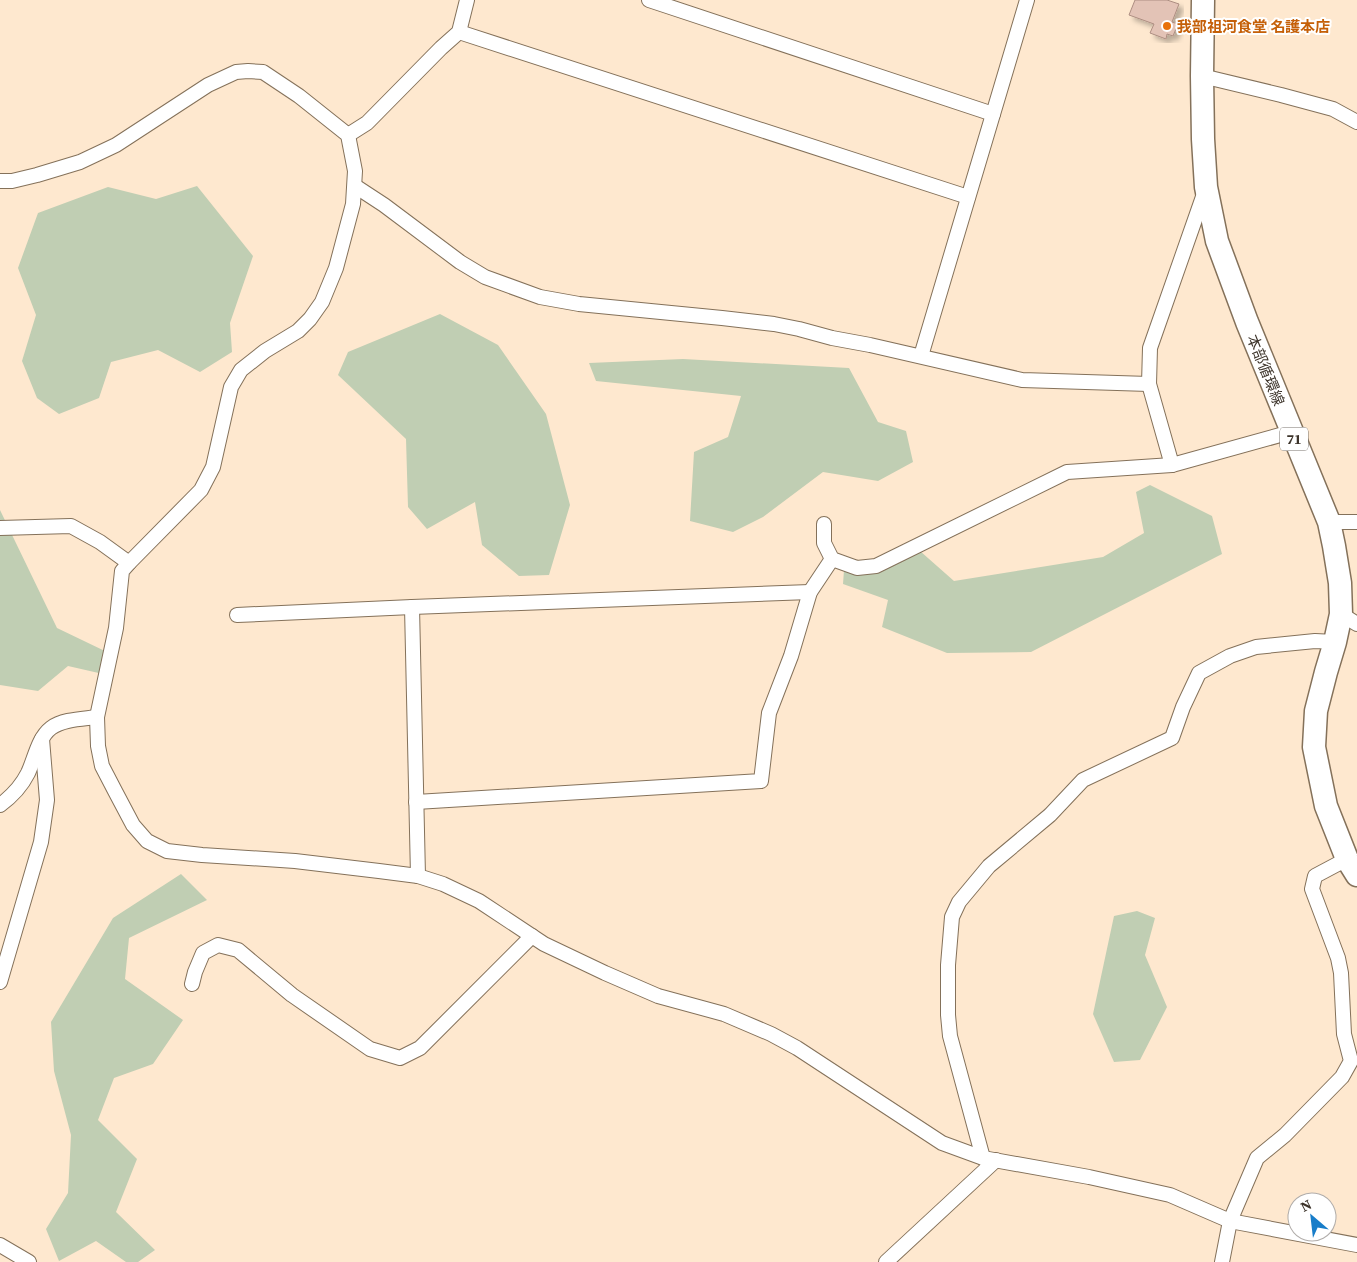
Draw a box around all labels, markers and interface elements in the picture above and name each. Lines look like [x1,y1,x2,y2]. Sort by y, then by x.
place label: 我部祖河食堂 名護本店 [1177,16,1330,37]
marker: 我部祖河食堂 名護本店 [1161,20,1173,32]
street label: 本部循環線 [1242,331,1290,409]
road number: 71 [1280,428,1308,450]
north arrow [1287,1192,1337,1242]
text: N [1297,1194,1315,1217]

